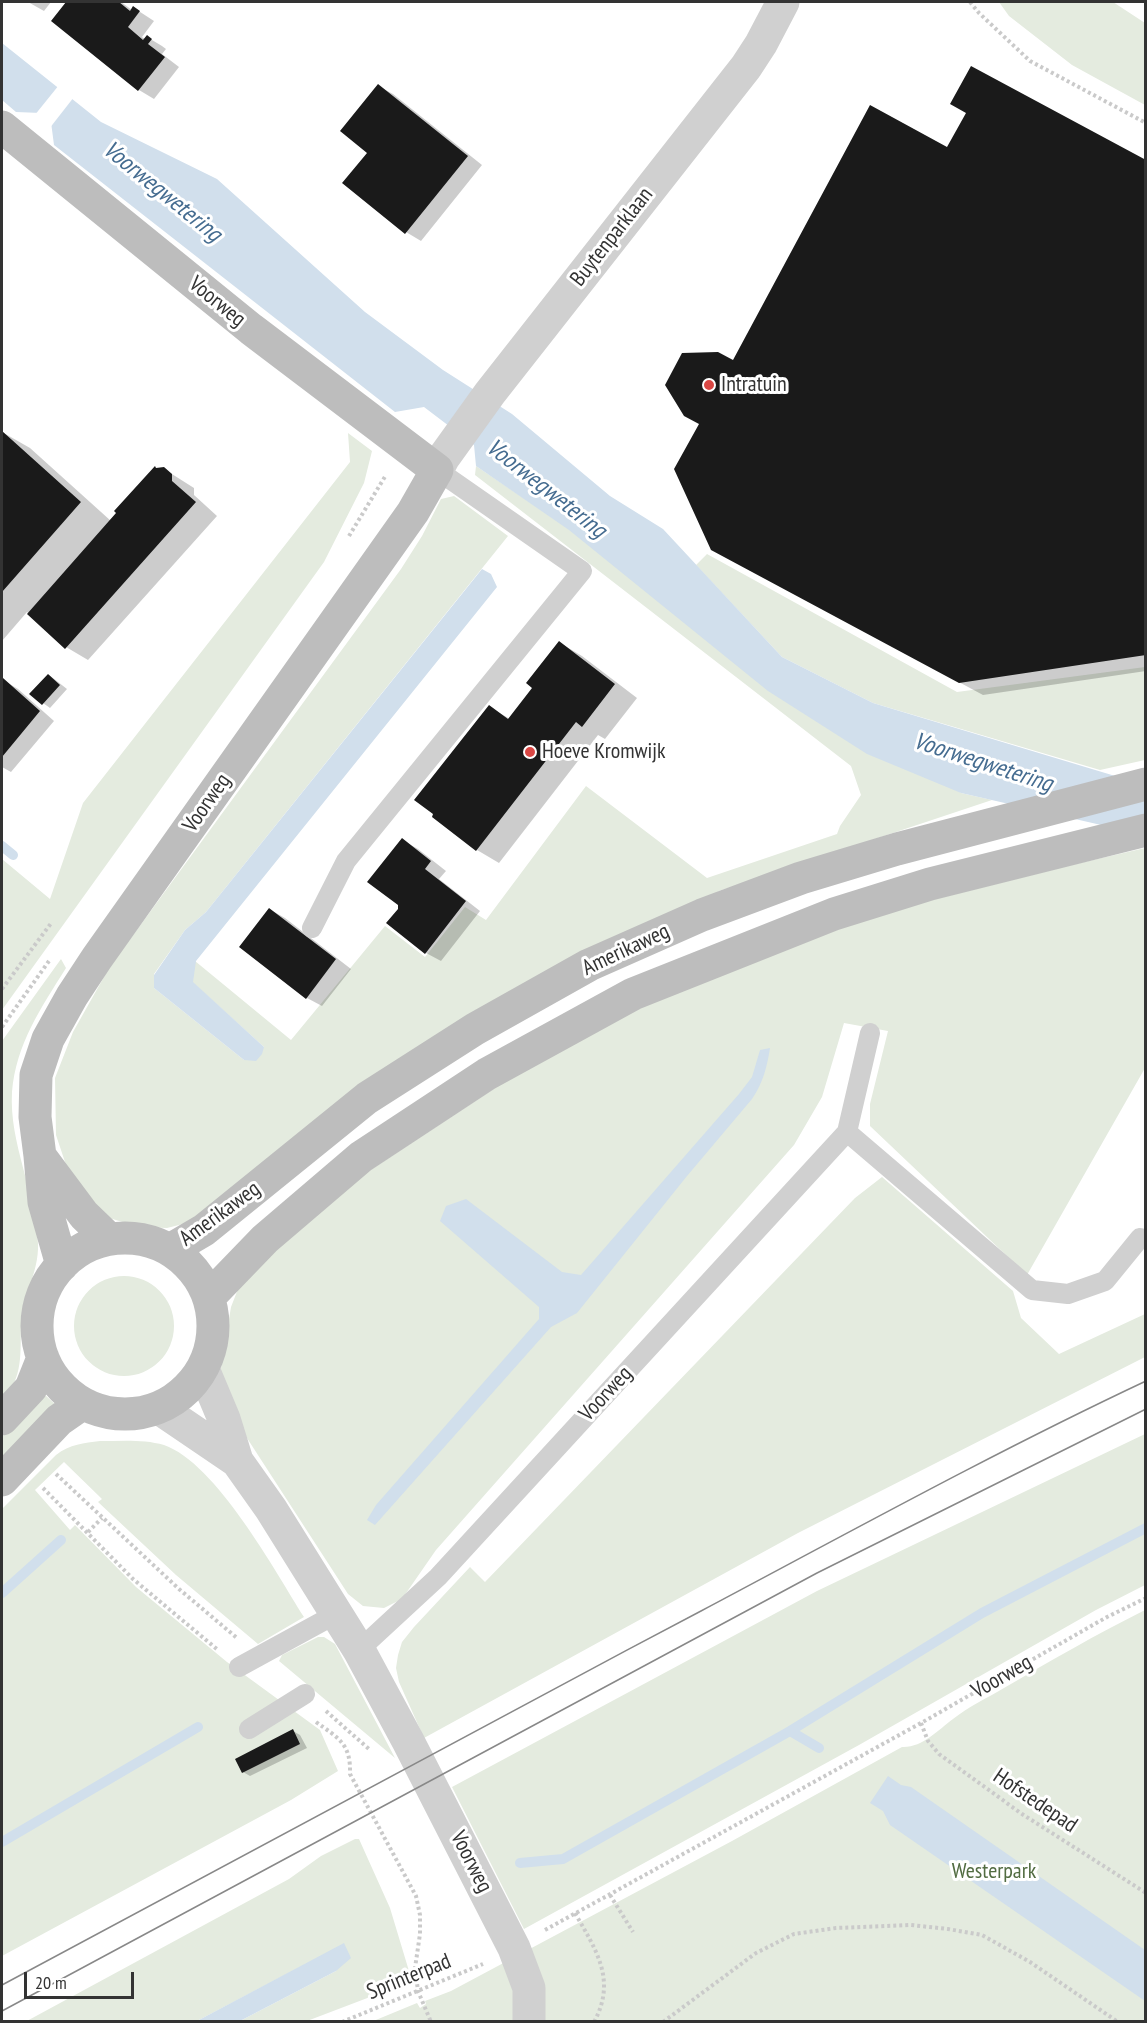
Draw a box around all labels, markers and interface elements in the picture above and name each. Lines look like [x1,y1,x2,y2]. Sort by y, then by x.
water label: Voorwegwetering [97,135,227,249]
street label: Buytenparklaan [565,182,659,292]
street label: Voorweg [183,271,251,333]
place label: Intratuin [721,372,787,398]
marker: Intratuin [702,378,716,392]
water label: Voorwegwetering [480,433,612,545]
water label: Voorwegwetering [910,727,1056,799]
place label: Hoeve Kromwijk [542,739,666,765]
marker: Hoeve Kromwijk [523,745,537,759]
street label: Voorweg [177,769,237,837]
street label: Amerikaweg [578,918,674,982]
street label: Amerikaweg [175,1176,265,1252]
street label: Voorweg [574,1361,638,1427]
street label: Voorweg [967,1649,1037,1705]
street label: Hofstedepad [988,1763,1082,1839]
street label: Voorweg [444,1827,498,1897]
park label: Westerpark [952,1859,1036,1885]
street label: Sprinterpad [363,1948,455,2006]
scale bar [27,1960,136,1998]
text: 20 m [35,1971,67,1994]

